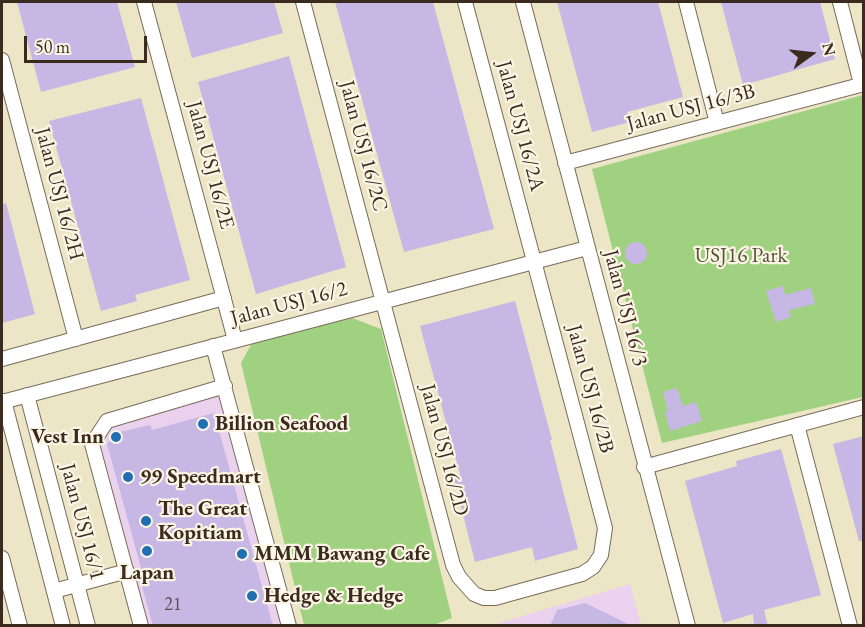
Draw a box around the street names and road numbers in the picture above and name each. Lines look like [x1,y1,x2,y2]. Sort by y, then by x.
street label: Jalan USJ 16/2A [490,58,550,194]
street label: Jalan USJ 16/2C [333,78,393,214]
street label: Jalan USJ 16/3B [624,79,758,137]
street label: Jalan USJ 16/2E [181,98,239,232]
street label: Jalan USJ 16/2H [29,125,89,263]
street label: Jalan USJ 16/3 [597,247,653,369]
street label: Jalan USJ 16/2 [228,276,350,332]
street label: Jalan USJ 16/2B [561,322,619,456]
street label: Jalan USJ 16/2D [414,381,474,519]
street label: Jalan USJ 16/1 [54,461,110,583]

